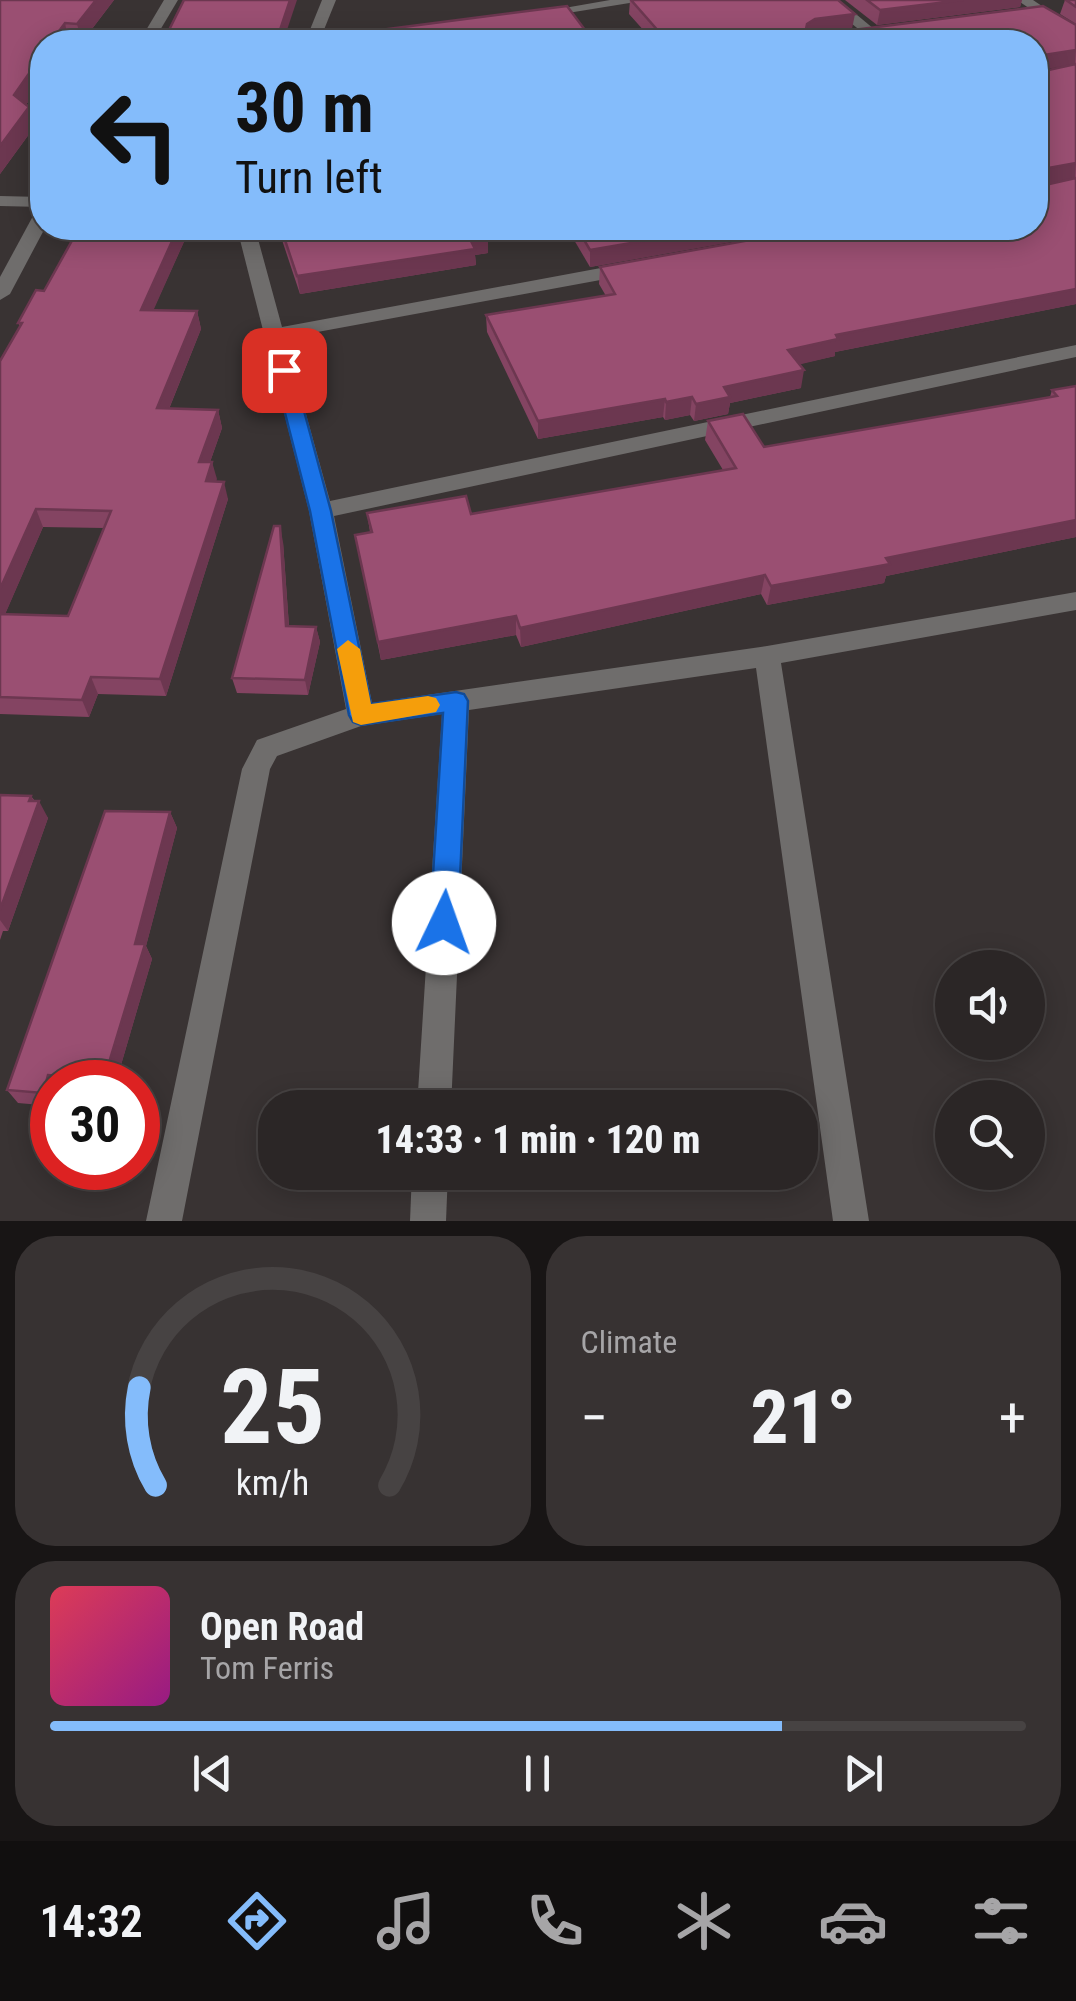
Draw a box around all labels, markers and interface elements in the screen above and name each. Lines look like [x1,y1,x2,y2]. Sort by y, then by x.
text: 30 m [235,67,374,149]
icon: left [70,70,200,200]
text: Turn left [235,151,383,204]
pin [242,328,327,413]
icon: arrive [257,343,312,398]
position arrow [392,871,496,975]
map controls [935,950,1045,1190]
button: sound [935,950,1045,1060]
speed limit sign: 30 [30,1060,160,1190]
button: search [935,1080,1045,1190]
text: 14:33 · 1 min · 120 m [376,1118,700,1162]
text: Climate [581,1323,677,1361]
text: 25 [220,1347,325,1468]
text: 21° [750,1373,856,1461]
text: − [581,1386,608,1450]
text: + [999,1386,1026,1450]
text: km/h [236,1462,310,1504]
text: Open Road [200,1605,364,1649]
text: Tom Ferris [200,1649,334,1687]
icon: previous [185,1746,240,1801]
icon: pause [510,1746,565,1801]
icon: next [836,1746,891,1801]
icon: directions [222,1886,292,1956]
icon: music [371,1886,441,1956]
icon: phone [520,1886,590,1956]
icon: climate [669,1886,739,1956]
icon: car [818,1886,888,1956]
icon: filters [966,1886,1036,1956]
text: 14:32 [39,1895,143,1948]

